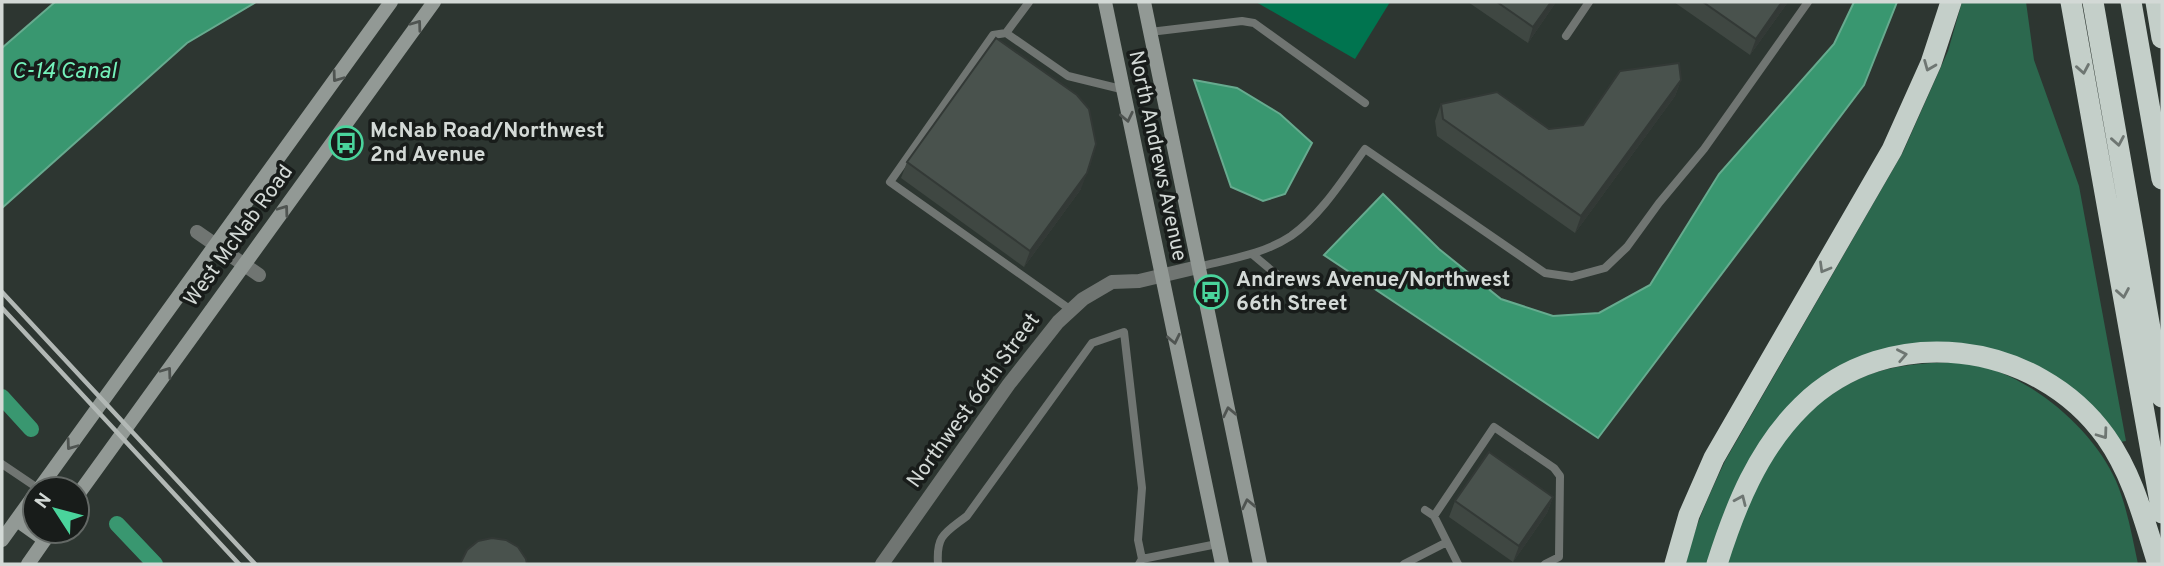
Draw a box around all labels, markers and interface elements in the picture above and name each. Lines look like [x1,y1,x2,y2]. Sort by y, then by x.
one-way arrow [409,20,421,33]
street label: North Andrews Avenue [1122,48,1192,264]
water label: C-14 Canal [12,58,118,87]
one-way arrow [1923,60,1937,72]
one-way arrow [2075,63,2090,75]
one-way arrow [333,69,345,82]
one-way arrow [1119,111,1134,123]
place label: McNab Road/Northwest 2nd Avenue [370,118,604,169]
bus stop icon: McNab Road/Northwest 2nd Avenue [327,124,365,162]
one-way arrow [2110,135,2125,147]
street label: West McNab Road [178,160,300,312]
one-way arrow [276,205,288,218]
one-way arrow [1819,260,1832,273]
place label: Andrews Avenue/Northwest 66th Street [1236,267,1510,318]
bus stop icon: Andrews Avenue/Northwest 66th Street [1192,273,1230,311]
one-way arrow [2115,287,2130,299]
street label: Northwest 66th Street [901,308,1047,494]
one-way arrow [1166,333,1181,345]
one-way arrow [1896,348,1908,363]
one-way arrow [159,367,171,380]
one-way arrow [1222,406,1237,418]
one-way arrow [2095,426,2107,439]
one-way arrow [67,437,79,450]
north arrow [21,475,91,545]
text: N [30,489,58,514]
one-way arrow [1733,495,1747,507]
one-way arrow [1241,498,1256,510]

